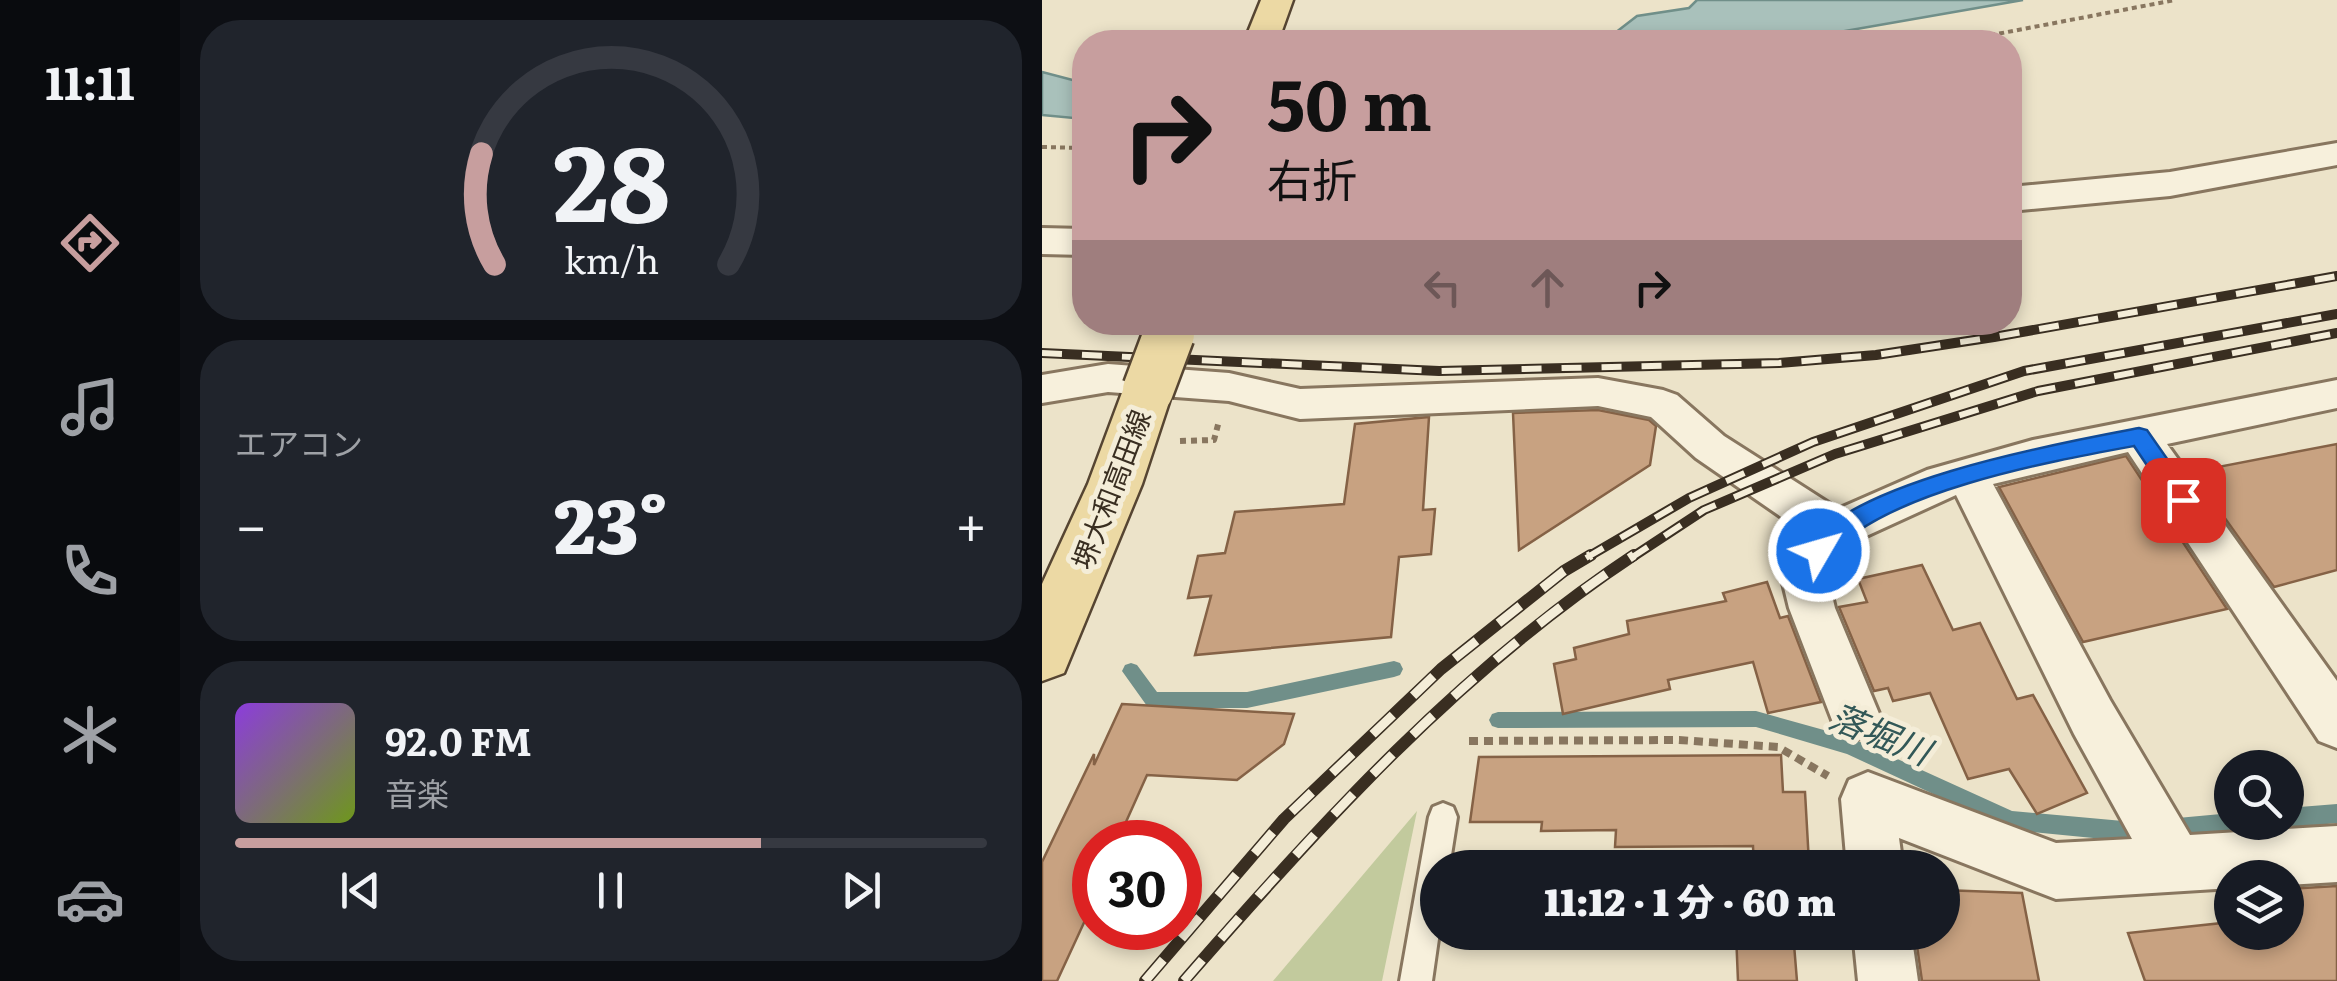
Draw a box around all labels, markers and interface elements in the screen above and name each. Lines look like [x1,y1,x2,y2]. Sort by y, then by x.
text: 11:11 [45,47,135,114]
text: 50 m [1267,49,1432,153]
icon: right [1102,70,1232,200]
text: 28 [552,100,670,254]
text: 右折 [1267,144,1357,211]
icon: directions [55,208,125,278]
text: km/h [563,232,659,285]
icon: left [1415,260,1470,315]
icon: ahead [1520,260,1575,315]
icon: right [1625,260,1680,315]
icon: music [55,372,125,442]
street label: 堺大和高田線 [1060,403,1160,575]
text: エアコン [235,418,363,466]
pin [2141,458,2226,543]
text: 23° [554,466,668,577]
icon: arrive [2156,473,2211,528]
text: − [235,481,267,563]
text: + [955,481,987,563]
position arrow [1767,499,1871,603]
icon: phone [55,536,125,606]
water label: 落堀川 [1823,688,1943,777]
icon: climate [55,700,125,770]
text: 92.0 FM [385,711,532,768]
map controls [2214,750,2304,950]
button: search [2214,750,2304,840]
text: 音楽 [385,768,449,816]
speed limit sign: 30 [1072,820,1202,950]
button: layers [2214,860,2304,950]
icon: previous [333,863,388,918]
icon: pause [583,863,638,918]
icon: next [834,863,889,918]
icon: car [55,864,125,934]
text: 11:12 · 1 分 · 60 m [1544,871,1836,928]

